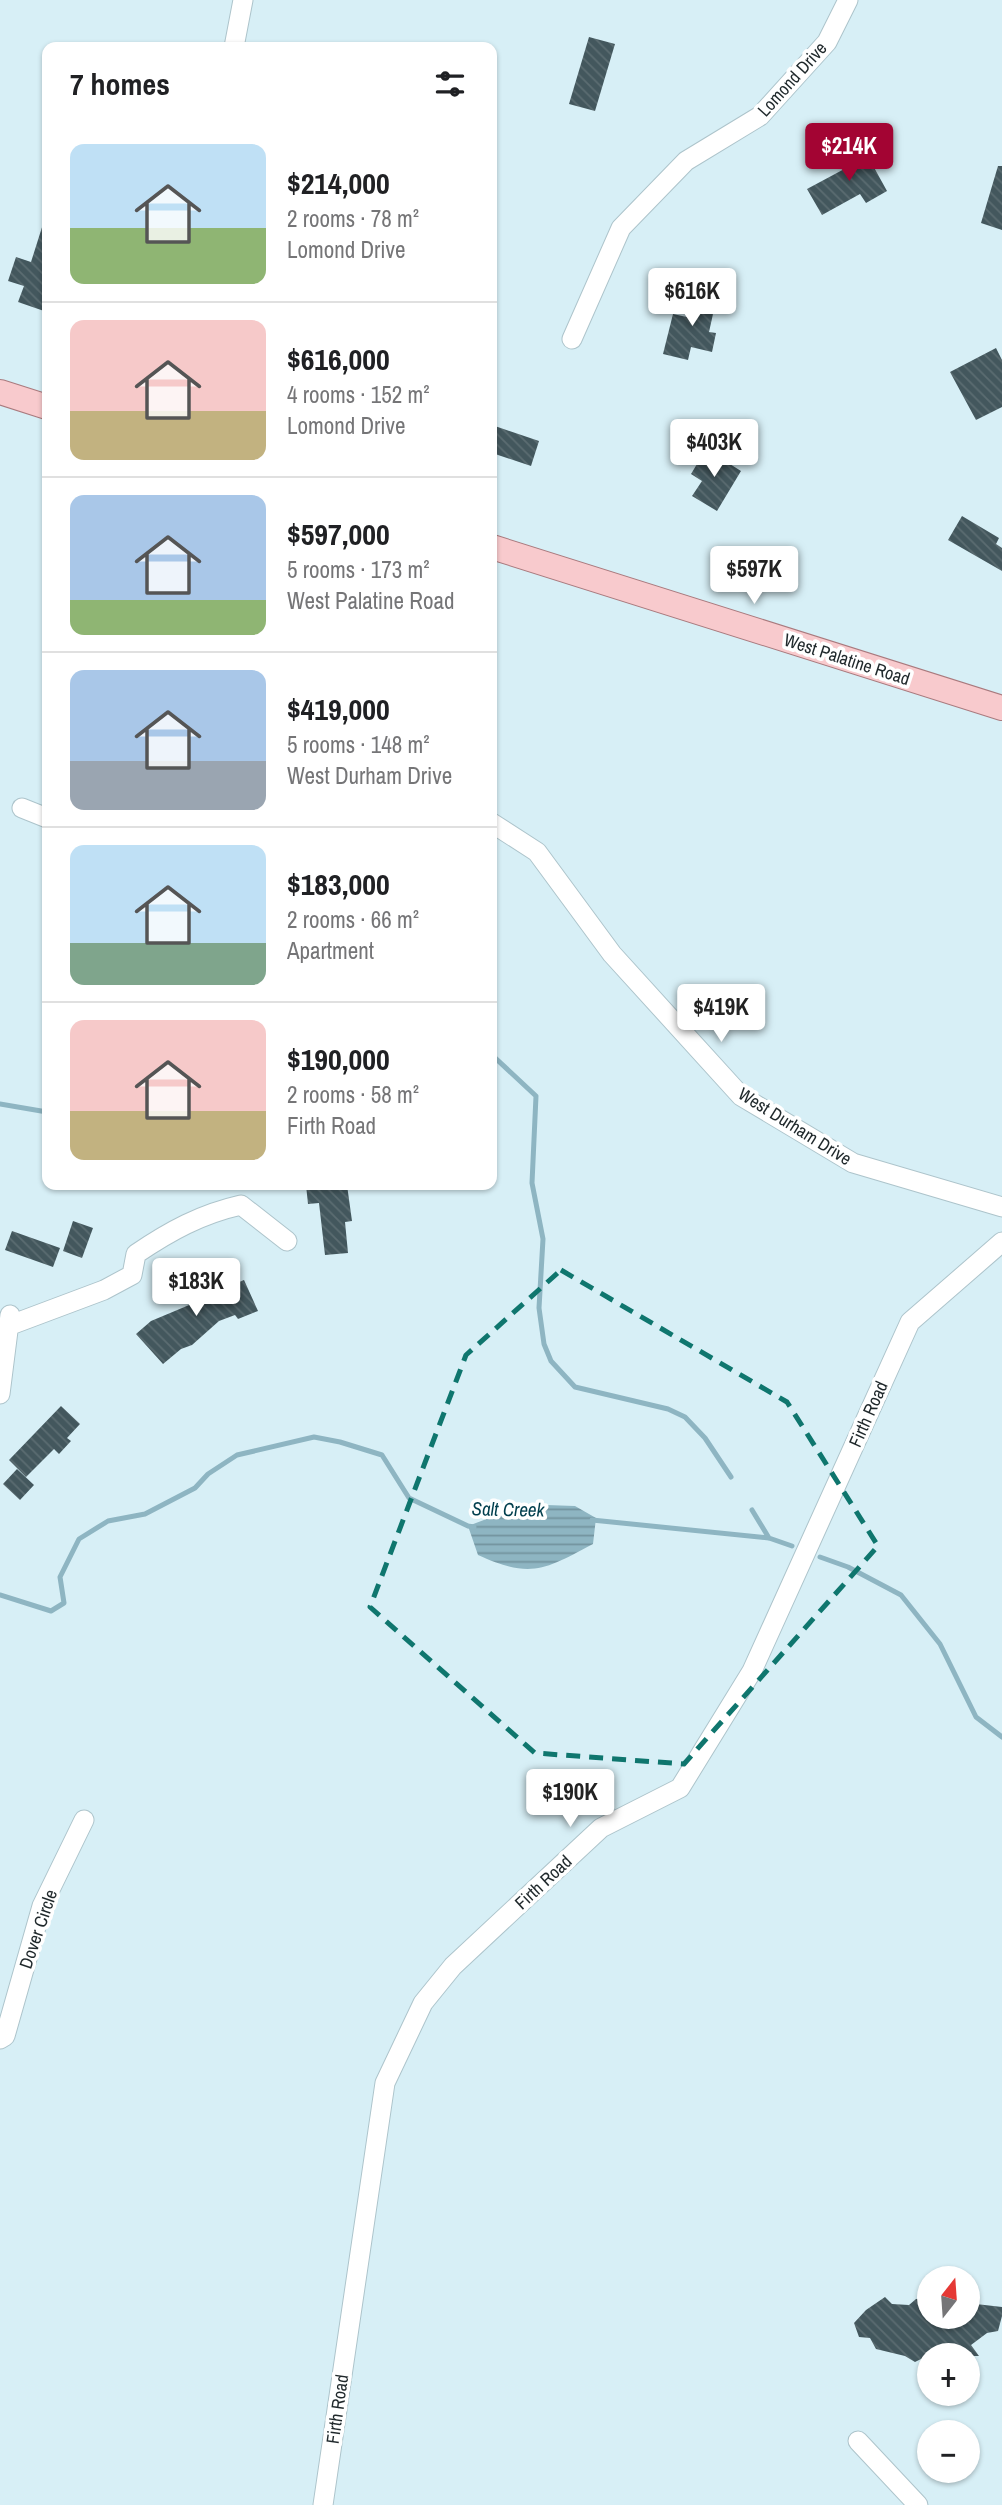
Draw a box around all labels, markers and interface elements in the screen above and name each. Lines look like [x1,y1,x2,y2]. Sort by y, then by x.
street label: Lomond Drive [752,36,832,122]
text: 7 homes [70,64,170,104]
icon: filters [431,65,469,103]
pin: $214K [800,124,898,183]
text: $214K [821,130,877,161]
text: $214,000 [287,163,390,203]
icon: home [126,172,210,256]
text: 2 rooms · 78 m² [287,203,419,234]
text: Lomond Drive [287,234,405,265]
pin: $616K [643,268,741,328]
text: $616K [664,275,720,306]
text: $616,000 [287,339,390,379]
icon: home [126,348,210,432]
text: 4 rooms · 152 m² [287,379,430,410]
text: Lomond Drive [287,410,405,441]
pin: $403K [665,420,763,479]
text: $403K [686,426,742,457]
text: $597,000 [287,514,390,554]
icon: home [126,523,210,607]
pin: $597K [705,546,803,606]
text: $597K [726,553,782,584]
text: 5 rooms · 173 m² [287,554,430,585]
text: West Palatine Road [287,585,454,616]
street label: West Palatine Road [781,627,913,691]
text: $419,000 [287,689,390,729]
icon: home [126,698,210,782]
text: 5 rooms · 148 m² [287,729,430,760]
text: West Durham Drive [287,760,452,791]
text: $183,000 [287,864,390,904]
icon: home [126,873,210,957]
text: 2 rooms · 66 m² [287,904,419,935]
text: Apartment [287,935,374,966]
pin: $419K [672,984,770,1044]
text: $419K [693,991,749,1022]
text: $190,000 [287,1039,390,1079]
icon: home [126,1048,210,1132]
text: 2 rooms · 58 m² [287,1079,419,1110]
street label: West Durham Drive [734,1081,856,1171]
text: Firth Road [287,1110,376,1141]
pin: $183K [147,1258,245,1318]
text: $183K [168,1265,224,1296]
street label: Firth Road [842,1377,894,1451]
water label: Salt Creek [471,1495,546,1523]
pin: $190K [521,1770,619,1829]
text: $190K [542,1776,598,1807]
street label: Firth Road [509,1849,577,1915]
street label: Dover Circle [13,1886,63,1972]
north arrow [917,2266,980,2329]
map controls [917,2266,980,2483]
button: + [917,2343,980,2406]
street label: Firth Road [320,2373,354,2445]
button: − [917,2420,980,2483]

